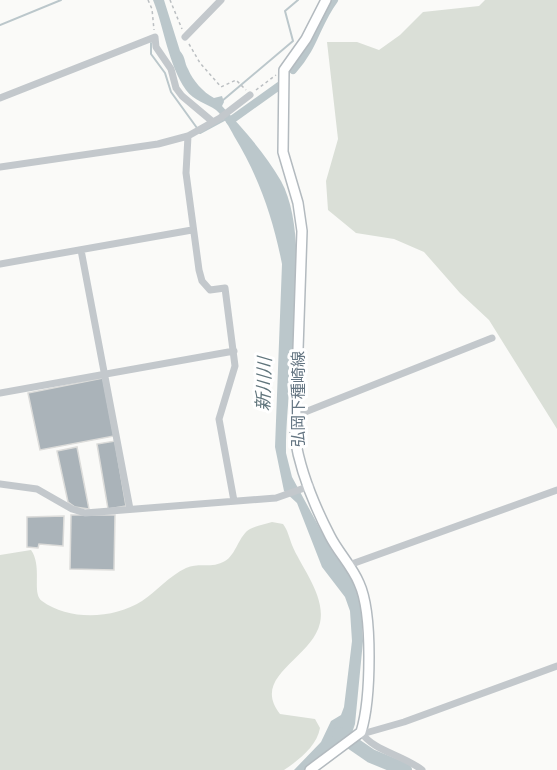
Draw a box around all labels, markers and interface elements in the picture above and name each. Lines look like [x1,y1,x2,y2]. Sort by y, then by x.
street label: 弘岡下種崎線 [289,351,308,447]
water label: 新川川 [252,355,276,411]

